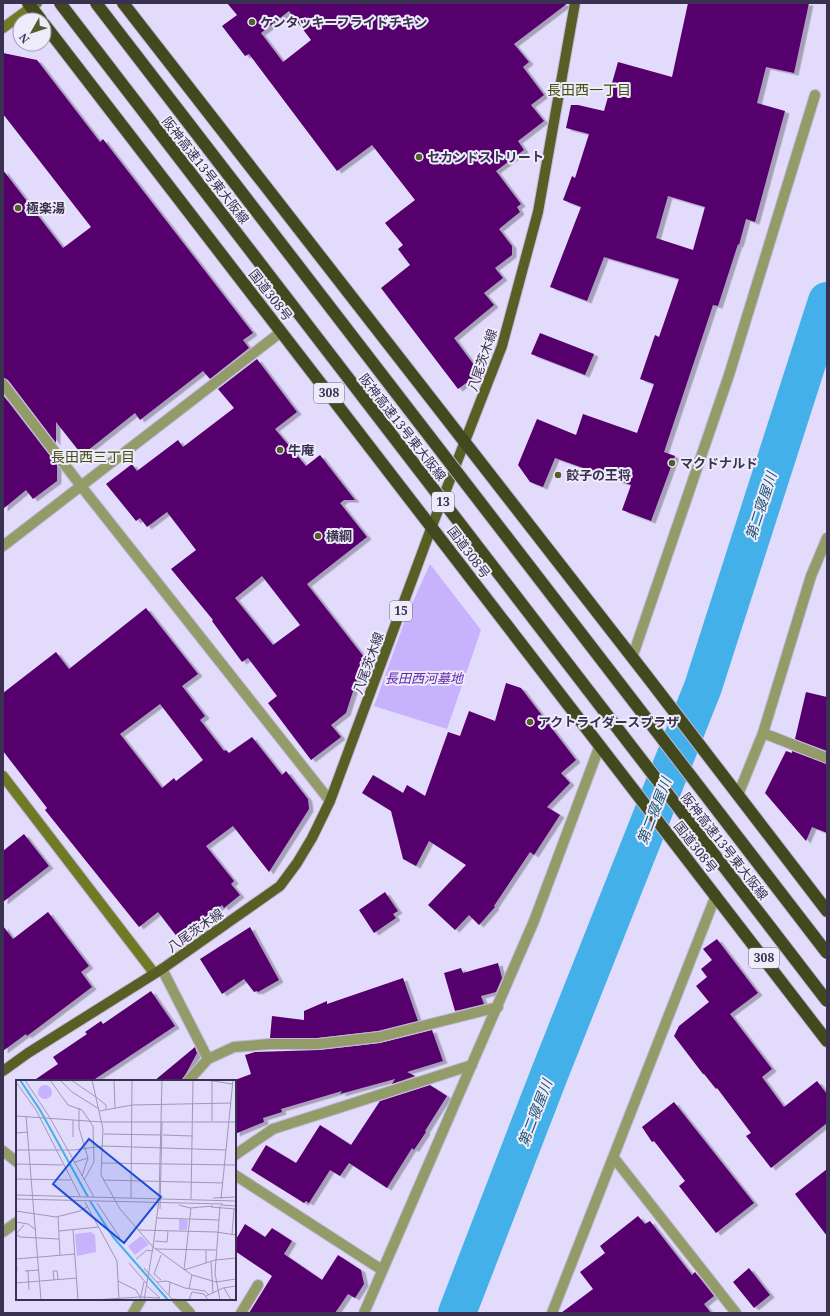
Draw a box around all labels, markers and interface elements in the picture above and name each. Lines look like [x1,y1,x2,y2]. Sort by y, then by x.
north arrow [12,12,52,52]
place label: ケンタッキーフライドチキン [260,13,427,31]
marker: ケンタッキーフライドチキン [247,17,257,27]
text: N [15,30,32,47]
district label: 長田西一丁目 [547,80,631,99]
street label: 阪神高速13号東大阪線 [158,113,254,227]
place label: セカンドストリート [427,148,544,166]
marker: セカンドストリート [414,152,424,162]
place label: 極楽湯 [26,199,65,217]
marker: 極楽湯 [13,203,23,213]
street label: 国道308号 [245,265,297,325]
street label: 八尾茨木線 [463,326,501,394]
street label: 阪神高速13号東大阪線 [355,370,451,484]
road number: 308 [314,383,344,403]
place label: 牛庵 [288,441,314,459]
marker: 牛庵 [275,445,285,455]
district label: 長田西三丁目 [51,447,135,466]
place label: マクドナルド [680,454,758,472]
marker: マクドナルド [667,458,677,468]
place label: 餃子の王将 [566,466,631,484]
water label: 第二寝屋川 [741,468,781,542]
marker: 餃子の王将 [553,470,563,480]
road number: 13 [432,492,454,512]
street label: 国道308号 [444,522,494,582]
place label: 横綱 [326,527,352,545]
marker: 横綱 [313,531,323,541]
road number: 15 [390,601,412,621]
street label: 八尾茨木線 [348,629,388,697]
park label: 長田西河墓地 [385,669,465,687]
place label: アクトライダースプラザ [538,713,679,731]
marker: アクトライダースプラザ [525,717,535,727]
water label: 第二寝屋川 [632,773,676,847]
street label: 阪神高速13号東大阪線 [677,789,773,903]
street label: 国道308号 [670,817,722,877]
street label: 八尾茨木線 [163,904,227,956]
road number: 308 [749,948,779,968]
water label: 第二寝屋川 [513,1075,557,1149]
inset map [16,1080,236,1300]

